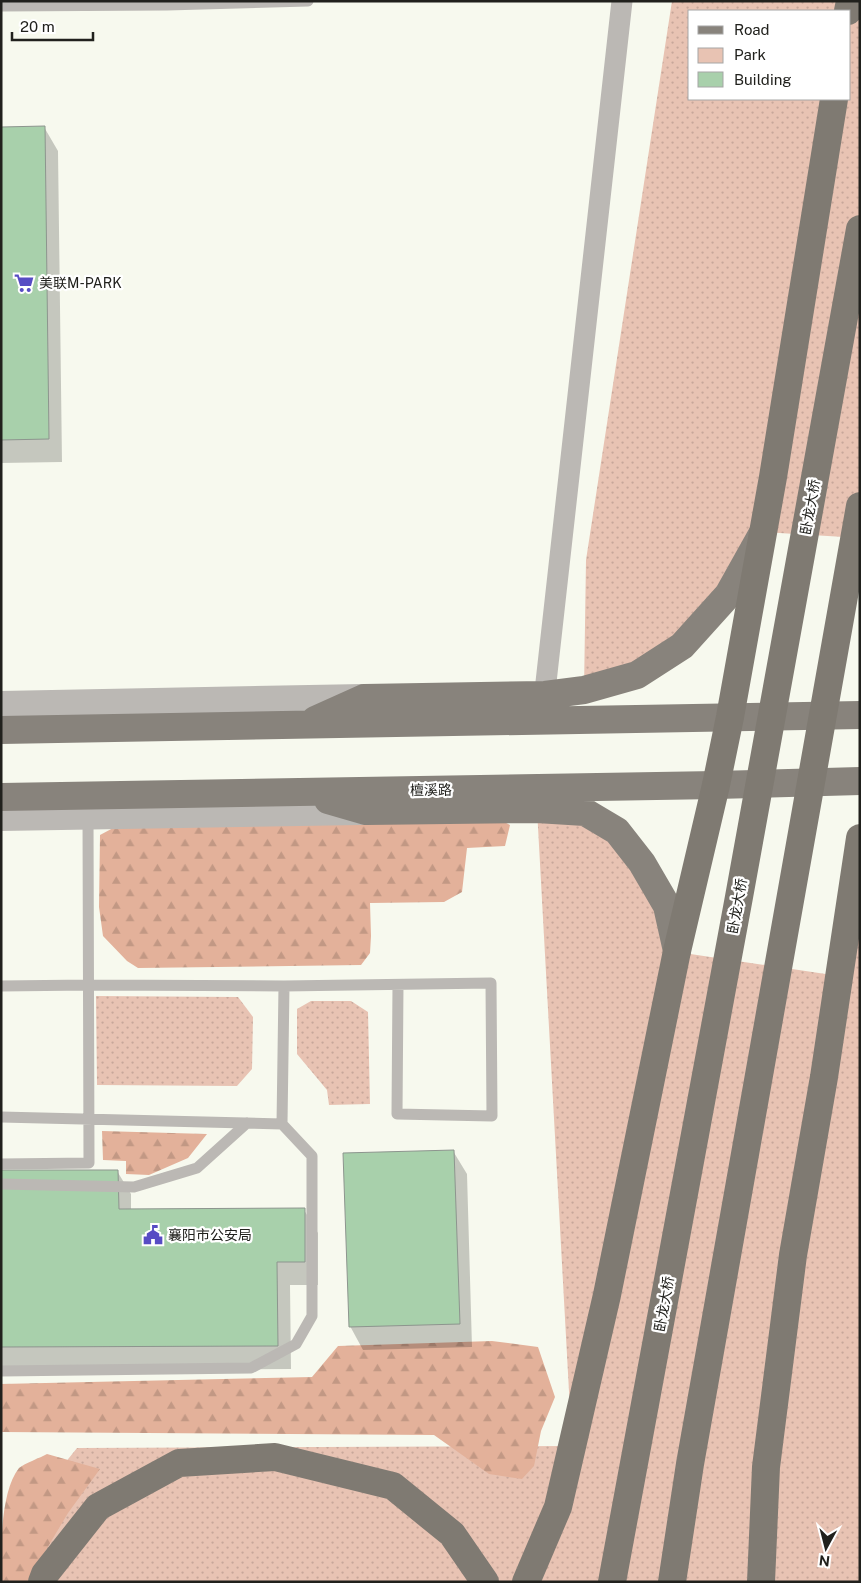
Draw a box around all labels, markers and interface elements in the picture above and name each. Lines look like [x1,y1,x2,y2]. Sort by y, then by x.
scale bar [12,10,94,42]
legend [688,10,851,100]
text: 20 m [20,18,55,35]
text: Road [734,21,770,38]
text: Park [734,46,766,63]
text: Building [734,71,792,88]
supermarket icon: 美联M-PARK [13,272,35,294]
place label: 美联M-PARK [39,275,122,291]
street label: 卧龙大桥 [797,478,823,536]
street label: 檀溪路 [410,782,452,798]
street label: 卧龙大桥 [724,877,750,935]
public building icon: 襄阳市公安局 [142,1224,164,1246]
place label: 襄阳市公安局 [168,1227,252,1243]
street label: 卧龙大桥 [651,1275,677,1333]
north arrow [801,1523,851,1573]
text: N [818,1552,831,1570]

